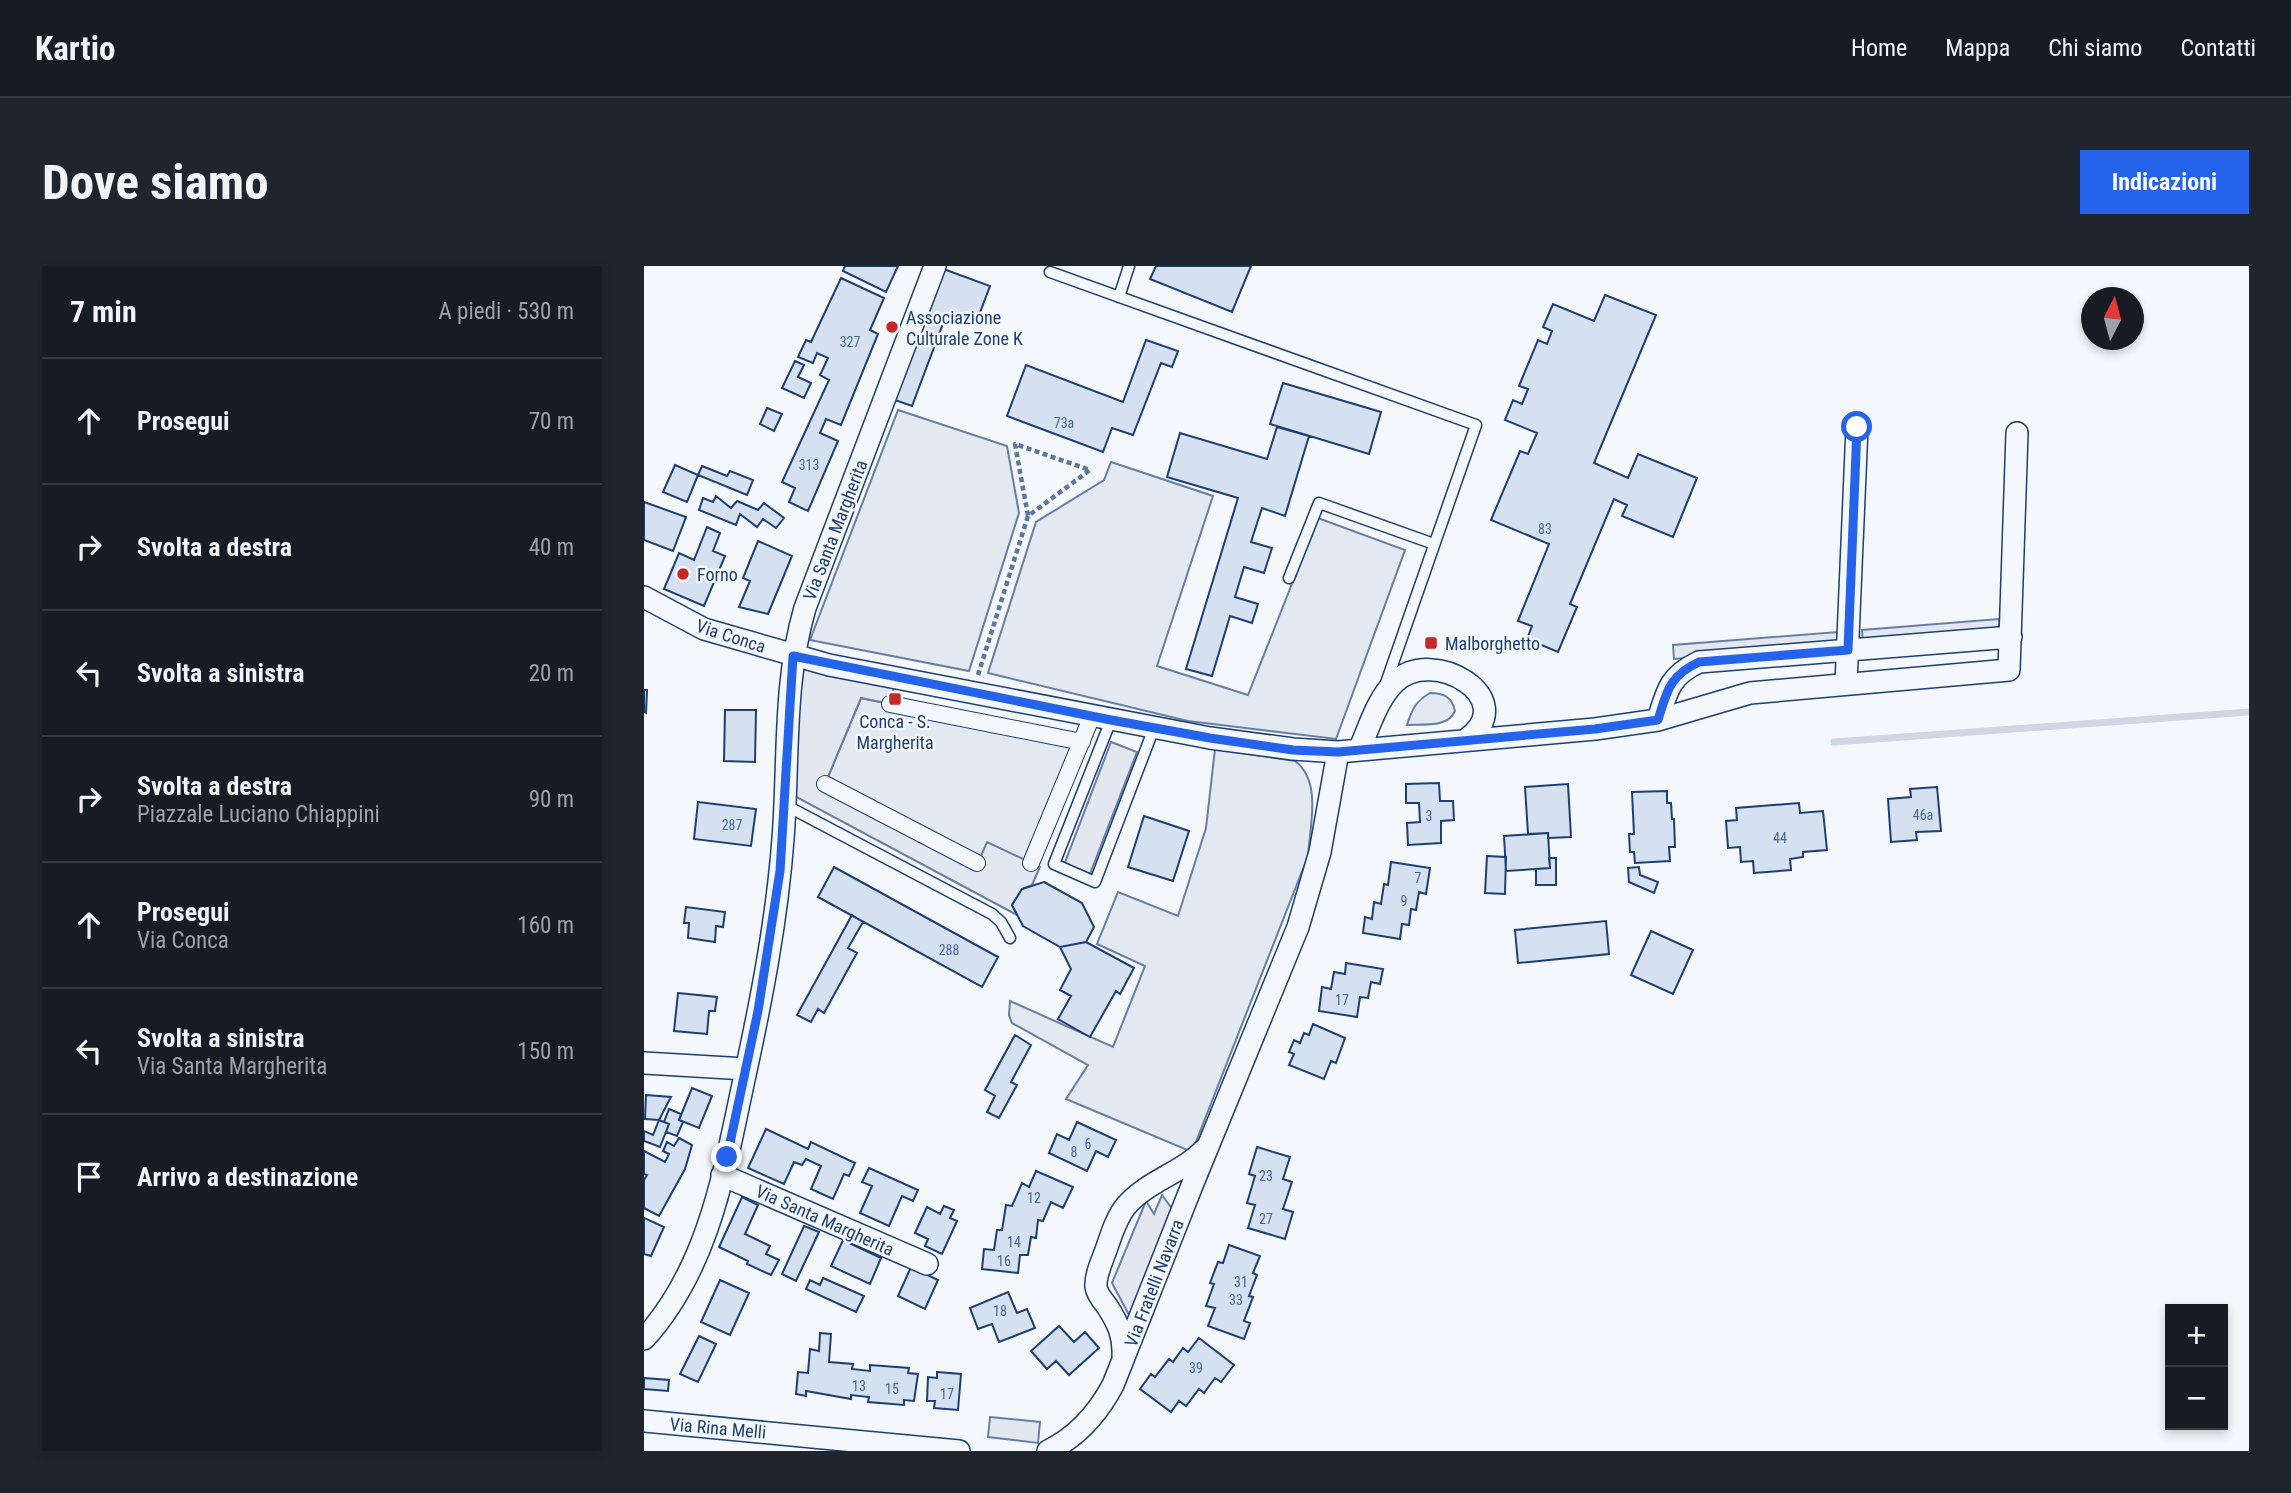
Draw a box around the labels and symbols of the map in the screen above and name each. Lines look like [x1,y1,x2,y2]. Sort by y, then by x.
north arrow [2081,287,2144,350]
place label: Associazione Culturale Zone K [906,307,1023,349]
marker: Associazione Culturale Zone K [884,319,900,335]
house number: 327 [840,334,860,350]
route start [1841,411,1872,442]
house number: 73a [1054,415,1074,431]
house number: 313 [799,457,819,473]
street label: Via Santa Margherita [799,457,871,603]
house number: 83 [1538,521,1552,537]
place label: Forno [697,564,738,585]
marker: Forno [675,566,691,582]
street label: Via Conca [694,615,768,657]
place label: Malborghetto [1445,633,1540,654]
marker: Malborghetto [1423,635,1439,651]
marker: Conca - S. Margherita [887,691,903,707]
place label: Conca - S. Margherita [856,711,934,753]
house number: 46a [1913,807,1933,823]
house number: 3 [1426,808,1432,824]
house number: 287 [722,817,742,833]
house number: 44 [1773,830,1787,846]
house number: 7 [1415,870,1422,886]
house number: 9 [1401,893,1407,909]
house number: 288 [939,942,959,958]
house number: 17 [1335,992,1349,1008]
house number: 6 [1085,1136,1092,1152]
route end [711,1141,742,1172]
house number: 8 [1071,1144,1078,1160]
house number: 23 [1259,1168,1273,1184]
street label: Via Santa Margherita [753,1180,897,1260]
house number: 12 [1027,1190,1041,1206]
house number: 27 [1259,1211,1273,1227]
street label: Via Fratelli Navarra [1120,1216,1188,1350]
house number: 14 [1007,1234,1021,1250]
house number: 16 [997,1253,1011,1269]
house number: 31 [1234,1274,1248,1290]
house number: 33 [1229,1292,1243,1308]
house number: 18 [993,1303,1007,1319]
house number: 39 [1189,1360,1203,1376]
house number: 13 [852,1378,866,1394]
house number: 15 [885,1381,899,1397]
house number: 17 [940,1386,954,1402]
street label: Via Rina Melli [669,1413,767,1443]

